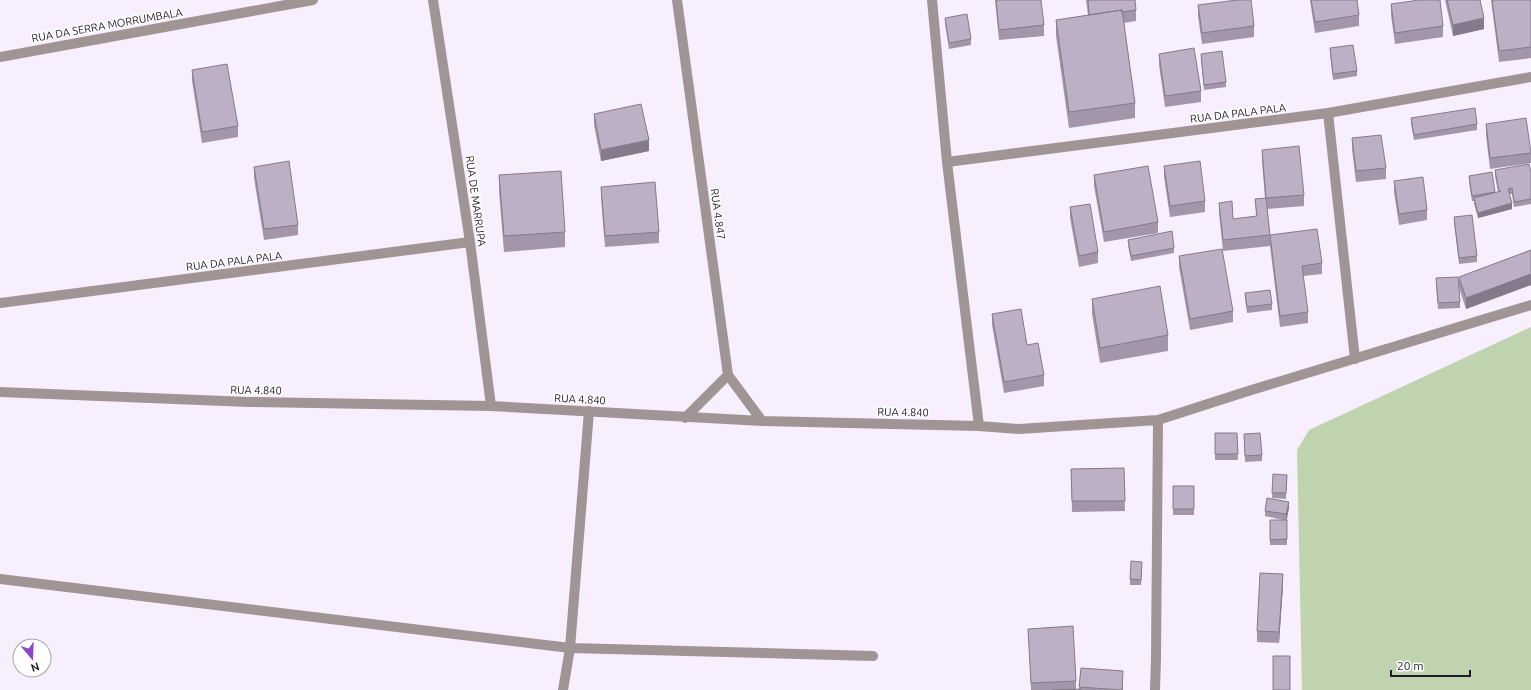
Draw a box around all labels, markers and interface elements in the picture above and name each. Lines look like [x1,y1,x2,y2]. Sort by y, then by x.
street label: RUA DA SERRA MORRUMBALA [31,6,184,44]
street label: RUA DA PALA PALA [1189,101,1287,125]
street label: RUA DE MARRUPA [464,155,488,248]
street label: RUA 4.847 [708,188,728,240]
street label: RUA DA PALA PALA [185,249,283,273]
street label: RUA 4.840 [230,384,282,396]
street label: RUA 4.840 [554,392,606,406]
street label: RUA 4.840 [877,406,929,418]
north arrow [12,638,52,678]
scale bar [1391,652,1470,678]
text: 20 m [1397,659,1424,672]
text: N [29,660,41,674]

